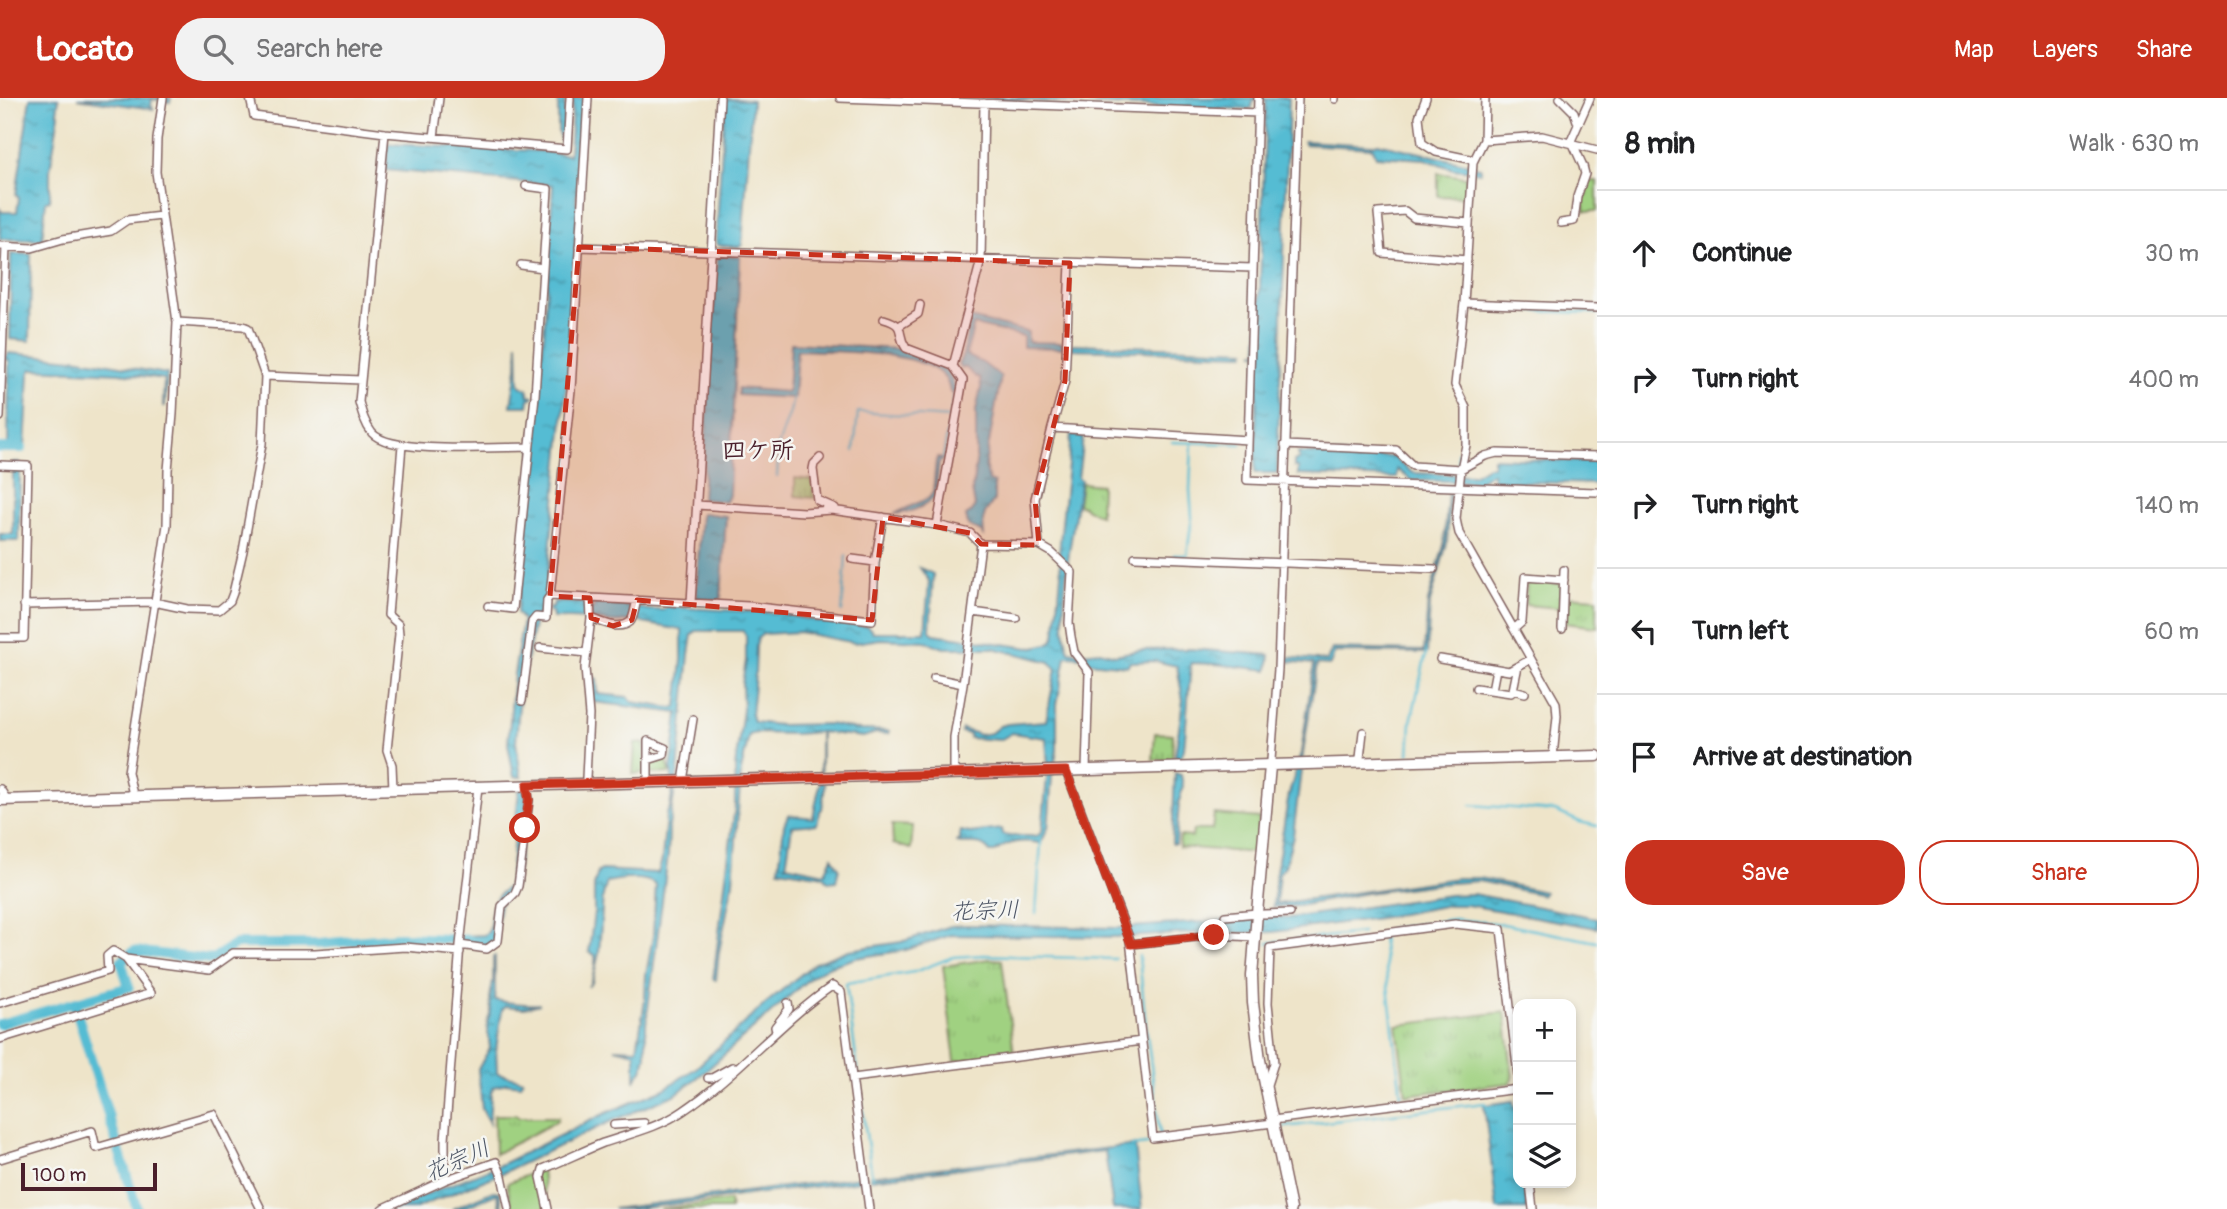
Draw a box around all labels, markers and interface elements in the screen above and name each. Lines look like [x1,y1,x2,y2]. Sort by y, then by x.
search box [175,18,665,81]
text: Locato [35,29,133,70]
icon: search [199,30,237,68]
text: Search here [255,33,382,65]
text: Map [1954,35,1994,64]
text: Layers [2032,35,2098,64]
text: Share [2136,35,2192,64]
text: 8 min [1625,125,1695,162]
text: Walk · 630 m [2069,129,2199,158]
icon: ahead [1625,234,1663,272]
text: Continue [1692,237,1792,269]
text: 30 m [2145,239,2199,268]
icon: right [1625,360,1663,398]
text: Turn right [1692,363,1798,395]
text: 400 m [2129,365,2199,394]
district label: 四ケ所 [722,436,794,465]
icon: right [1625,486,1663,524]
text: Turn right [1692,489,1798,521]
text: 140 m [2136,491,2199,520]
icon: left [1625,612,1663,650]
text: Turn left [1692,615,1788,647]
text: 60 m [2144,617,2199,646]
icon: arrive [1625,738,1663,776]
text: Arrive at destination [1692,741,1912,773]
route start [509,812,540,843]
button: Save [1625,840,1905,905]
button: Share [1919,840,2199,905]
water label: 花宗川 [950,895,1020,926]
route end [1198,919,1229,950]
map controls [1513,999,1576,1188]
button: + [1513,999,1576,1062]
button: − [1513,1062,1576,1125]
button: layers [1513,1125,1576,1188]
water label: 花宗川 [420,1133,495,1188]
scale bar [21,1160,158,1192]
text: 100 m [32,1163,86,1187]

